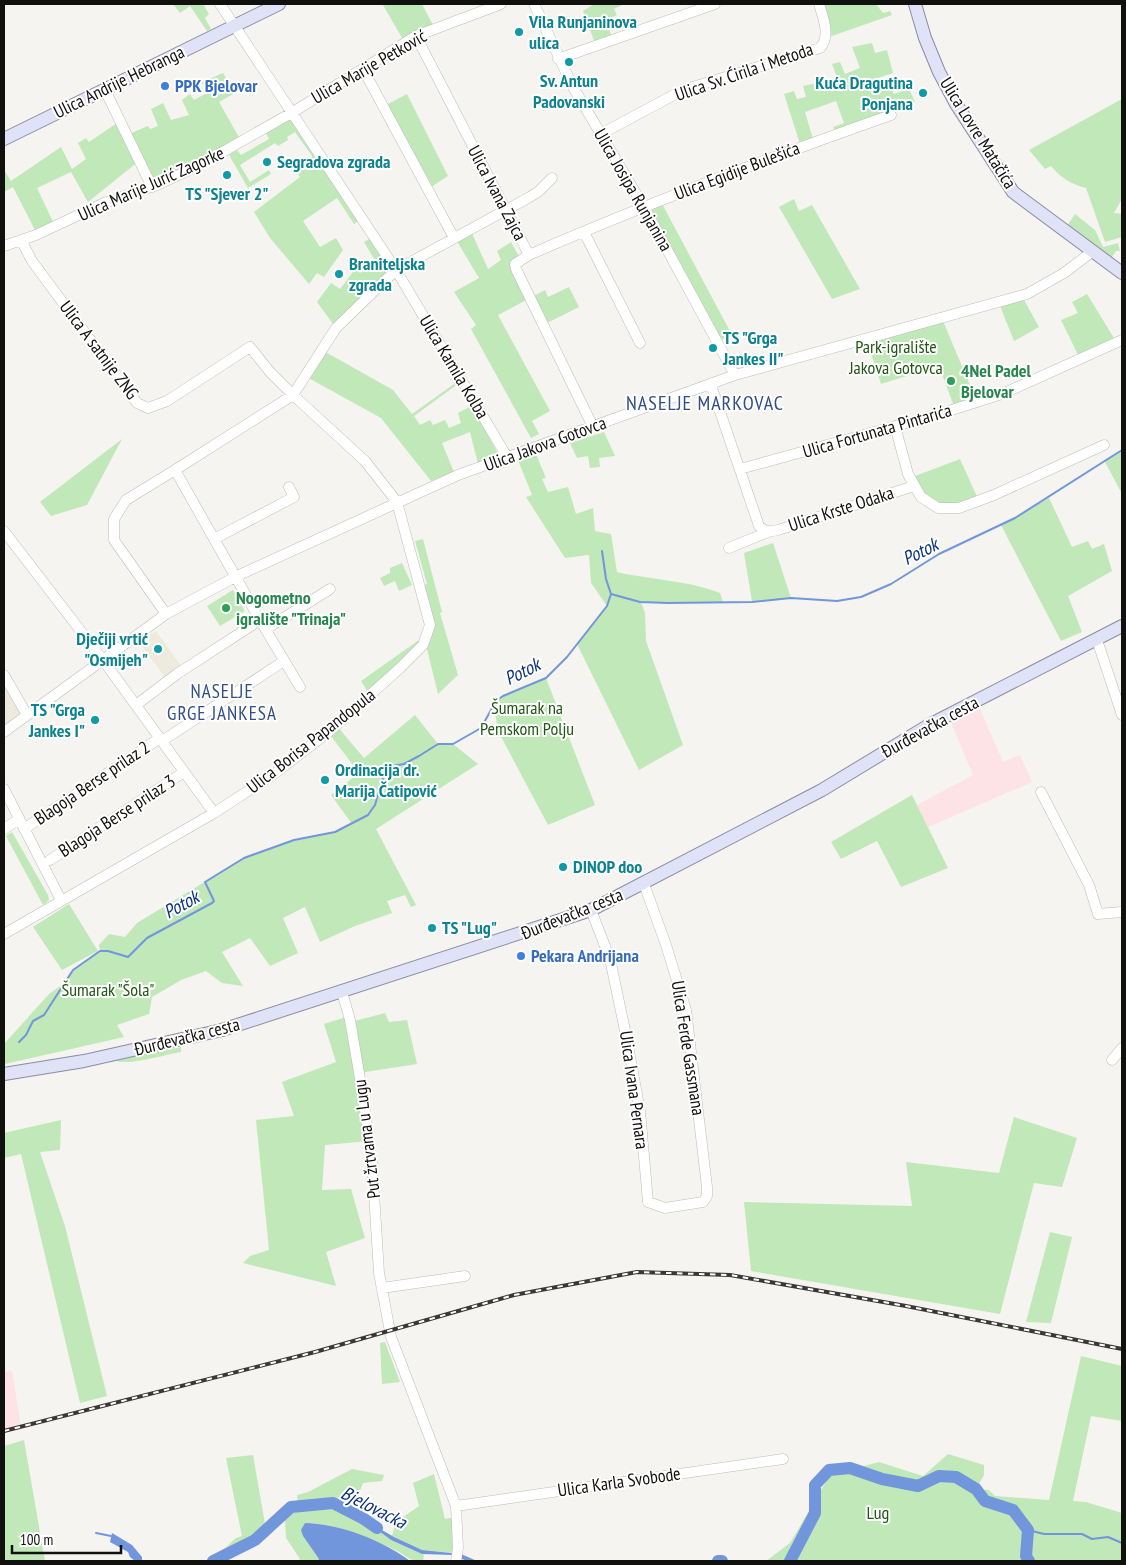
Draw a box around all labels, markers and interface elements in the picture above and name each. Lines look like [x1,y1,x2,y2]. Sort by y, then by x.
place label: Vila Runjaninova ulica [528,10,637,54]
street label: Ulica Marije Petković [307,24,431,109]
marker: Vila Runjaninova ulica [513,26,525,38]
street label: Ulica Sv. Ćirila i Metoda [672,37,816,106]
street label: Ulica Andrije Hebranga [50,40,188,123]
marker: Sv. Antun Padovanski [563,56,575,68]
place label: Sv. Antun Padovanski [533,69,605,113]
place label: Kuća Dragutina Ponjana [815,71,913,115]
street label: Ulica Lovre Matačića [935,73,1022,193]
place label: PPK Bjelovar [175,74,258,97]
marker: PPK Bjelovar [159,80,171,92]
marker: Kuća Dragutina Ponjana [917,87,929,99]
street label: Ulica Josipa Runjanina [589,124,678,255]
street label: Ulica Egidije Bulešića [671,136,803,205]
street label: Ulica Marije Jurić Zagorke [74,141,227,226]
street label: Ulica Ivana Zajca [463,141,532,244]
place label: Segradova zgrada [277,150,390,173]
marker: Segradova zgrada [261,156,273,168]
marker: TS "Sjever 2" [221,169,233,181]
place label: TS "Sjever 2" [185,182,269,205]
place label: Braniteljska zgrada [349,252,425,296]
marker: Braniteljska zgrada [333,268,345,280]
street label: Ulica A satnije ZNG [55,296,144,404]
street label: Ulica Kamila Kolba [415,311,494,423]
place label: TS "Grga Jankes II" [722,326,784,370]
park label: Park-igralište Jakova Gotovca [848,335,943,379]
marker: TS "Grga Jankes II" [707,342,719,354]
place label: 4Nel Padel Bjelovar [961,359,1031,403]
marker: 4Nel Padel Bjelovar [945,375,957,387]
district label: NASELJE MARKOVAC [626,390,784,416]
street label: Ulica Fortunata Pintarića [800,398,954,463]
street label: Ulica Jakova Gotovca [481,411,609,476]
street label: Ulica Krste Odaka [785,481,896,536]
water label: Potok [898,531,944,570]
place label: Nogometno igralište "Trinaja" [236,586,346,630]
marker: Nogometno igralište "Trinaja" [220,602,232,614]
place label: Dječiji vrtić "Osmijeh" [76,627,149,671]
marker: Dječiji vrtić "Osmijeh" [152,643,164,655]
water label: Potok [500,651,546,690]
district label: NASELJE GRGE JANKESA [167,679,277,725]
street label: Ulica Borisa Papandopula [242,683,380,798]
street label: Đurđevačka cesta [876,690,982,763]
park label: Šumarak na Pemskom Polju [480,696,574,740]
place label: TS "Grga Jankes I" [28,698,85,742]
marker: TS "Grga Jankes I" [89,714,101,726]
street label: Blagoja Berse prilaz 2 [30,735,154,830]
place label: Ordinacija dr. Marija Čatipović [335,758,438,802]
street label: Blagoja Berse prilaz 3 [54,769,179,862]
marker: Ordinacija dr. Marija Čatipović [319,774,331,786]
place label: DINOP doo [573,855,642,878]
marker: DINOP doo [557,861,569,873]
water label: Potok [159,883,205,923]
street label: Đurđevačka cesta [517,883,626,945]
place label: TS "Lug" [442,916,497,939]
marker: TS "Lug" [426,922,438,934]
place label: Pekara Andrijana [531,944,639,967]
marker: Pekara Andrijana [515,950,527,962]
park label: Šumarak "Šola" [62,978,154,1001]
street label: Ulica Ferde Gassmana [666,979,710,1117]
street label: Đurđevačka cesta [131,1012,242,1061]
street label: Ulica Ivana Pernara [615,1029,654,1151]
street label: Put žrtvama u Lugu [348,1078,385,1200]
street label: Ulica Karla Svobode [556,1461,682,1502]
water label: Bjelovacka [337,1480,412,1534]
park label: Lug [867,1501,889,1524]
scale bar [12,1522,121,1554]
text: 100 m [20,1530,53,1549]

